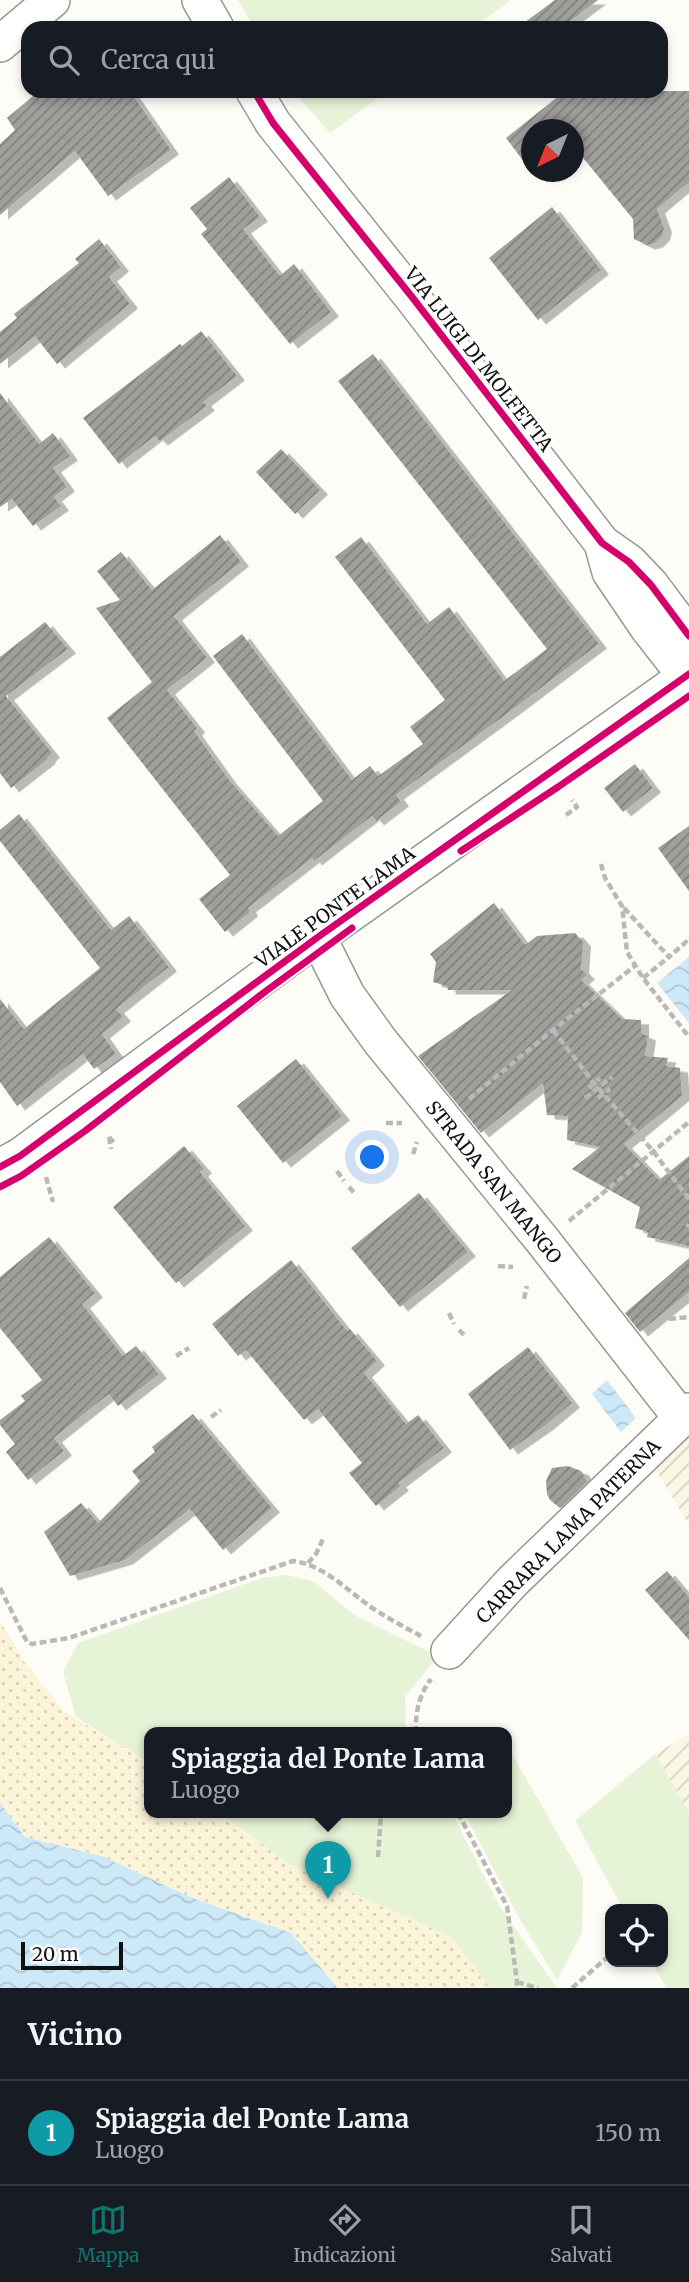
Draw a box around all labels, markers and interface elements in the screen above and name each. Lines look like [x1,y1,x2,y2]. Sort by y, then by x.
search box [21,21,668,98]
icon: search [45,41,83,79]
text: Cerca qui [101,43,215,76]
north arrow [521,119,584,182]
street label: VIA LUIGI DI MOLFETTA [399,261,559,456]
street label: VIALE PONTE LAMA [250,841,420,974]
street label: STRADA SAN MANGO [421,1096,567,1269]
your location [355,1140,389,1174]
street label: CARRARA LAMA PATERNA [471,1433,666,1628]
popup [144,1727,512,1818]
text: Spiaggia del Ponte Lama [171,1742,485,1775]
text: Luogo [171,1775,240,1804]
pin: 1 [305,1841,351,1899]
map controls [605,1904,668,1967]
button: locate [605,1904,668,1967]
scale bar [21,1939,122,1971]
text: 20 m [32,1942,79,1966]
text: Vicino [28,2015,122,2053]
text: Spiaggia del Ponte Lama [95,2102,409,2135]
text: 1 [46,2118,56,2147]
text: 150 m [595,2118,661,2147]
text: Luogo [95,2135,164,2164]
tab: Mappa [77,2201,140,2267]
tab: Indicazioni [293,2201,396,2267]
tab: Salvati [550,2201,612,2267]

